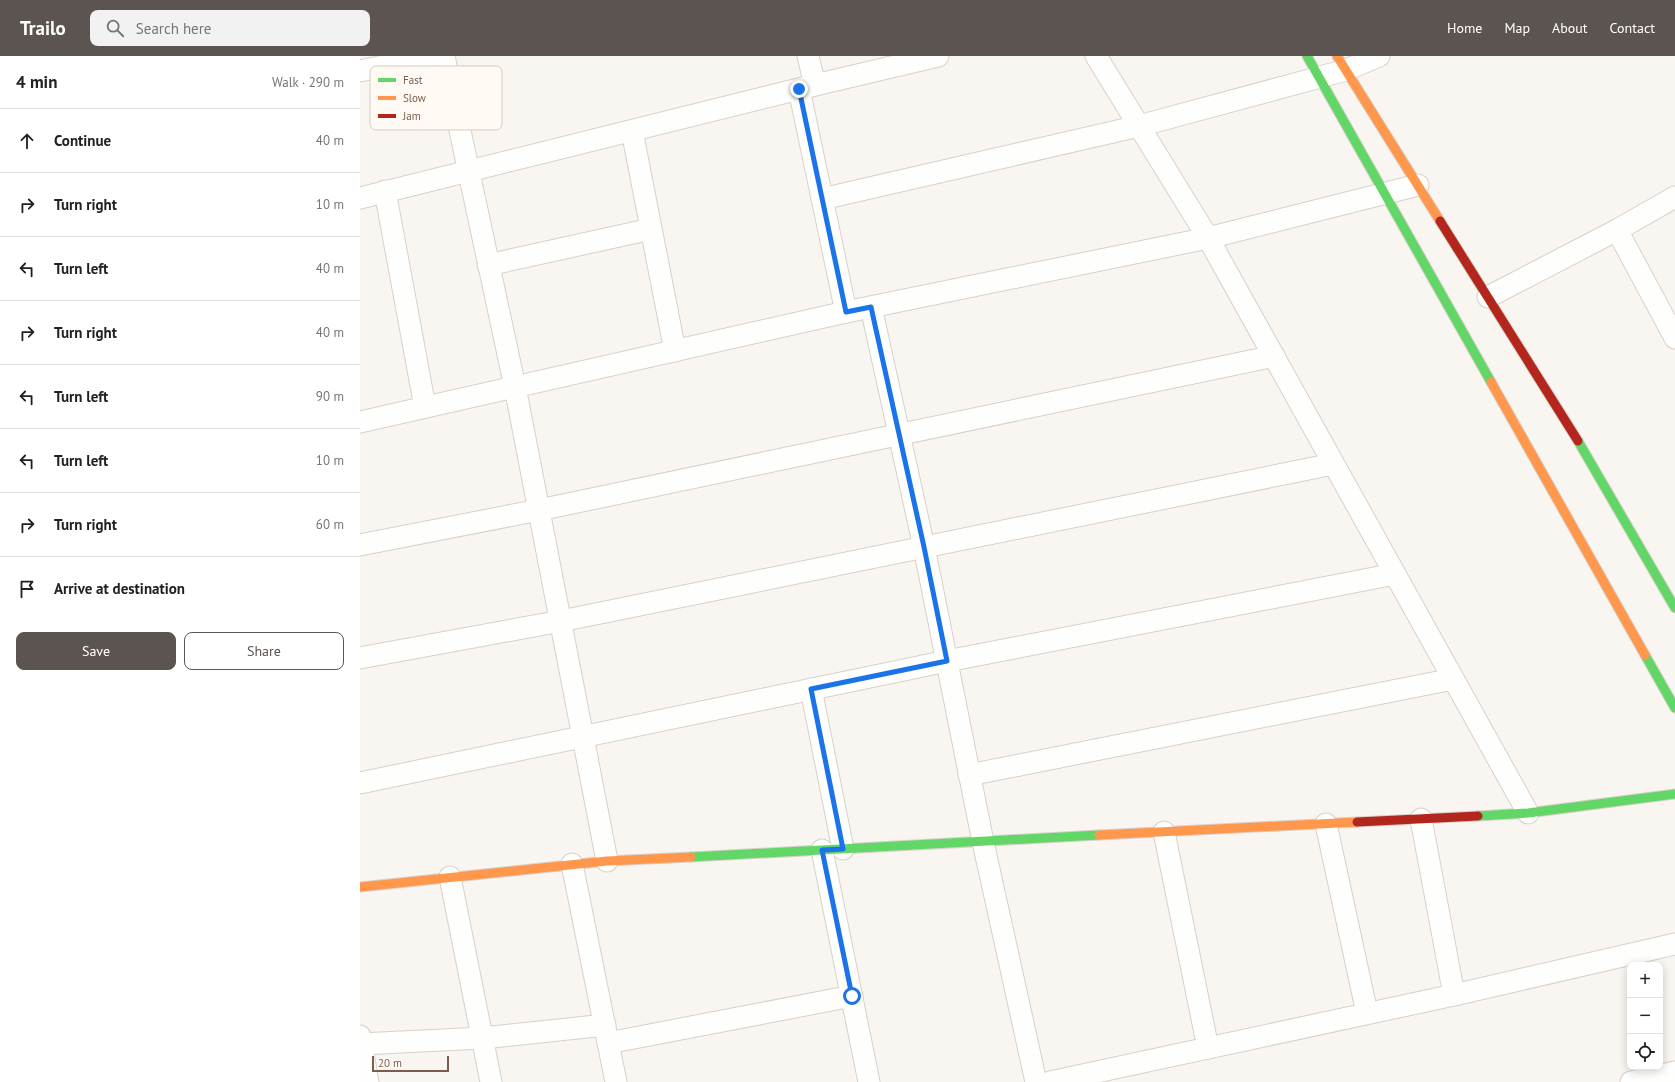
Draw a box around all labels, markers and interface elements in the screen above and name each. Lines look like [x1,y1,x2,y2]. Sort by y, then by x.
search box [90,10,370,46]
text: Trailo [20,16,66,40]
icon: search [104,17,126,39]
text: Search here [136,19,211,38]
text: Home [1447,19,1482,37]
text: Map [1504,19,1530,37]
text: About [1552,19,1588,37]
text: Contact [1610,19,1655,37]
legend [370,66,502,130]
text: 4 min [16,71,57,93]
text: Fast [403,73,423,87]
text: Walk · 290 m [272,74,344,91]
route end [790,80,808,98]
text: Slow [403,91,426,105]
text: Jam [402,109,421,123]
icon: ahead [16,130,38,152]
text: Continue [54,131,111,150]
text: 40 m [316,132,344,149]
icon: right [16,194,38,216]
text: Turn right [54,195,117,214]
text: 10 m [316,196,344,213]
icon: left [16,258,38,280]
text: Turn left [54,259,108,278]
text: 40 m [316,260,344,277]
icon: right [16,322,38,344]
text: Turn right [54,323,117,342]
text: 40 m [316,324,344,341]
icon: left [16,386,38,408]
text: Turn left [54,387,108,406]
text: 90 m [316,388,344,405]
icon: left [16,450,38,472]
text: Turn left [54,451,108,470]
text: 10 m [316,452,344,469]
icon: right [16,514,38,536]
text: Turn right [54,515,117,534]
text: 60 m [316,516,344,533]
icon: arrive [16,578,38,600]
text: Arrive at destination [54,579,185,598]
button: Save [16,632,176,670]
button: Share [184,632,344,670]
map controls [1627,962,1663,1070]
button: + [1627,962,1663,998]
route start [843,987,861,1005]
button: − [1627,998,1663,1034]
button: locate [1627,1034,1663,1070]
scale bar [372,1054,449,1073]
text: 20 m [378,1056,402,1070]

